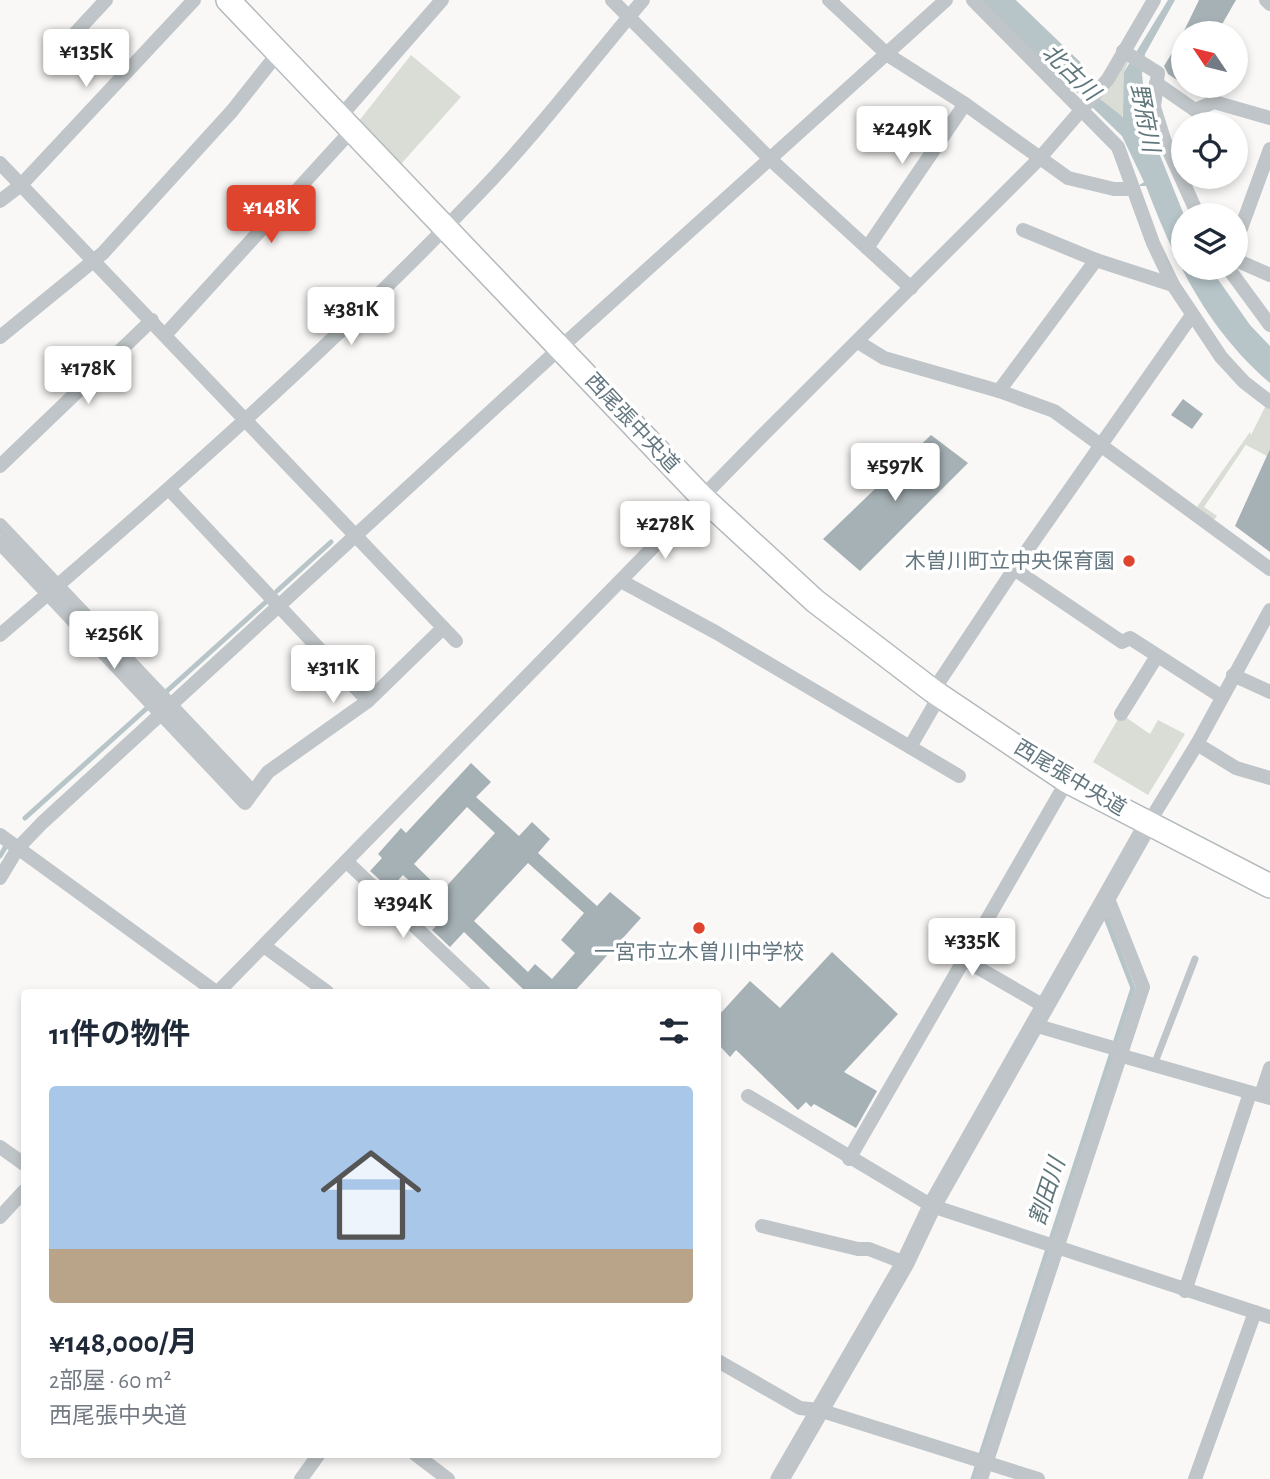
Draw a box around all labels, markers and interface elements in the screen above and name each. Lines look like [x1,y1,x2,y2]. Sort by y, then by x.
north arrow [1171,21,1248,98]
map controls [1171,21,1248,280]
pin: ¥135K [37,29,135,89]
water label: 北古川 [1037,39,1106,107]
text: ¥135K [59,40,113,63]
water label: 野府川 [1126,82,1164,157]
pin: ¥249K [853,106,951,166]
button: locate [1171,112,1248,189]
text: ¥249K [872,117,932,140]
pin: ¥148K [222,186,320,245]
text: ¥148K [243,196,299,219]
button: layers [1171,203,1248,280]
pin: ¥381K [302,288,400,347]
text: ¥381K [323,298,379,321]
pin: ¥178K [39,346,137,406]
text: ¥178K [60,357,116,380]
street label: 西尾張中央道 [581,369,683,476]
pin: ¥597K [846,444,944,503]
text: ¥597K [867,454,923,477]
pin: ¥278K [616,502,714,561]
text: ¥278K [636,512,694,535]
place label: 木曽川町立中央保育園 [905,550,1115,572]
marker: 木曽川町立中央保育園 [1121,553,1137,569]
pin: ¥256K [65,612,163,671]
text: ¥256K [85,622,143,645]
pin: ¥311K [284,646,382,705]
text: ¥311K [307,656,359,679]
street label: 西尾張中央道 [1011,736,1130,819]
pin: ¥394K [354,880,452,940]
text: ¥394K [374,891,432,914]
pin: ¥335K [923,918,1021,978]
marker: 一宮市立木曽川中学校 [691,920,707,936]
text: ¥335K [944,929,1000,952]
place label: 一宮市立木曽川中学校 [594,941,804,963]
icon: filters [655,1012,693,1050]
text: 11件の物件 [49,1020,191,1050]
icon: home [308,1132,434,1258]
water label: 割田川 [1024,1152,1071,1228]
text: ¥148,000/月 [49,1328,198,1358]
text: 2部屋 · 60 m² [49,1370,172,1393]
text: 西尾張中央道 [49,1405,187,1428]

